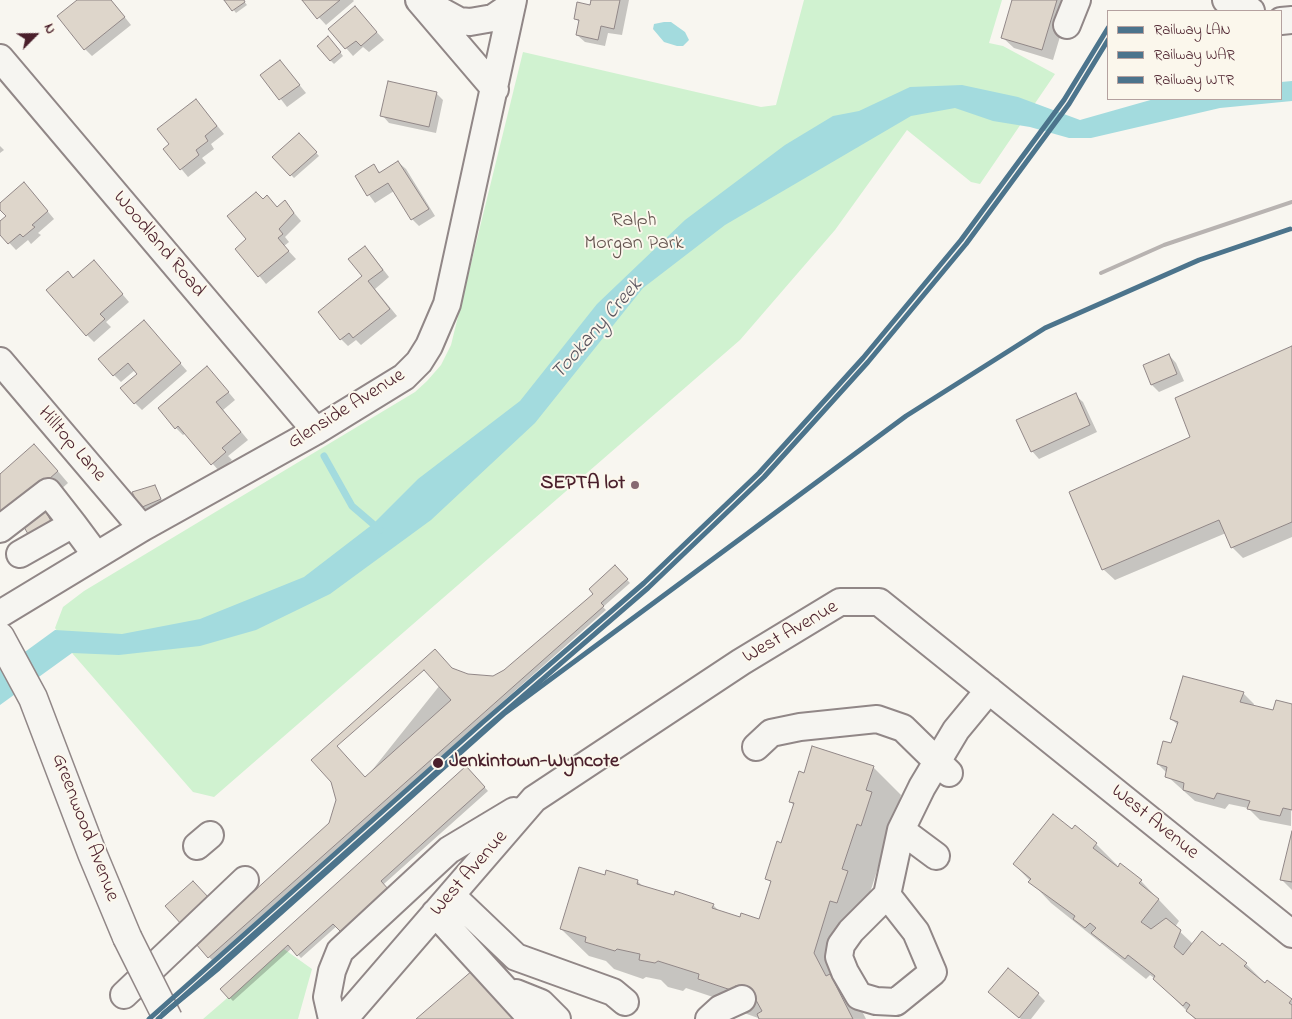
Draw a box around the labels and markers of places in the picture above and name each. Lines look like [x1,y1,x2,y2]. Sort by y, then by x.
place label: SEPTA lot [540,473,625,497]
marker: SEPTA lot [629,479,641,491]
place label: Jenkintown-Wyncote [449,751,619,775]
marker: Jenkintown-Wyncote [431,756,445,770]

